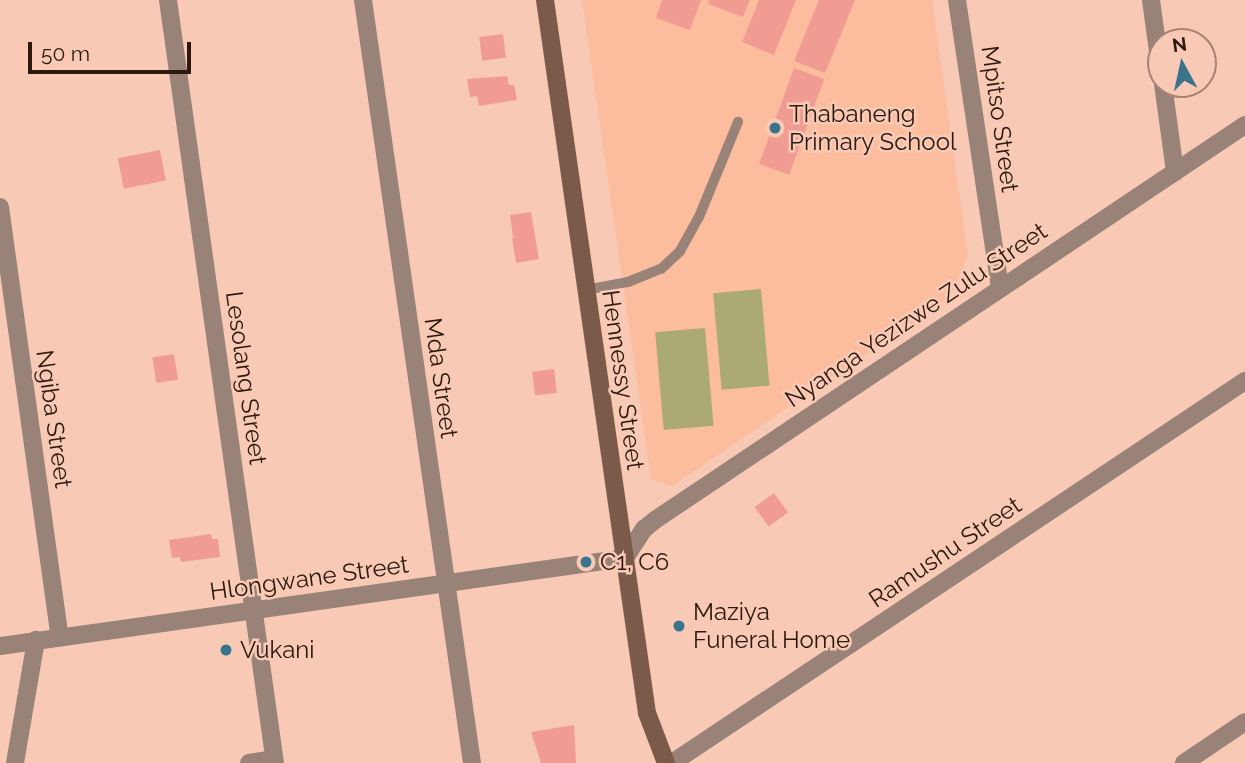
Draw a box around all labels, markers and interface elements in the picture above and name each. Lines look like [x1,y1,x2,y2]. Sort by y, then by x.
scale bar [32,28,194,72]
north arrow [1147,28,1217,98]
text: N [1171,32,1188,56]
text: 50 m [41,41,90,66]
street label: Mpitso Street [975,44,1025,194]
place label: Thabaneng Primary School [789,100,957,156]
marker: Thabaneng Primary School [767,120,783,136]
street label: Nyanga Yezizwe Zulu Street [779,216,1053,414]
street label: Hennessy Street [596,288,650,472]
street label: Lesolang Street [220,289,272,467]
street label: Mda Street [418,316,464,440]
street label: Ngiba Street [30,348,78,490]
street label: Ramushu Street [863,490,1027,614]
place label: C1, C6 [600,548,669,576]
street label: Hlongwane Street [208,550,410,606]
marker: C1, C6 [578,554,594,570]
place label: Maziya Funeral Home [693,598,851,654]
marker: Maziya Funeral Home [671,618,687,634]
place label: Vukani [240,636,315,664]
marker: Vukani [218,642,234,658]

